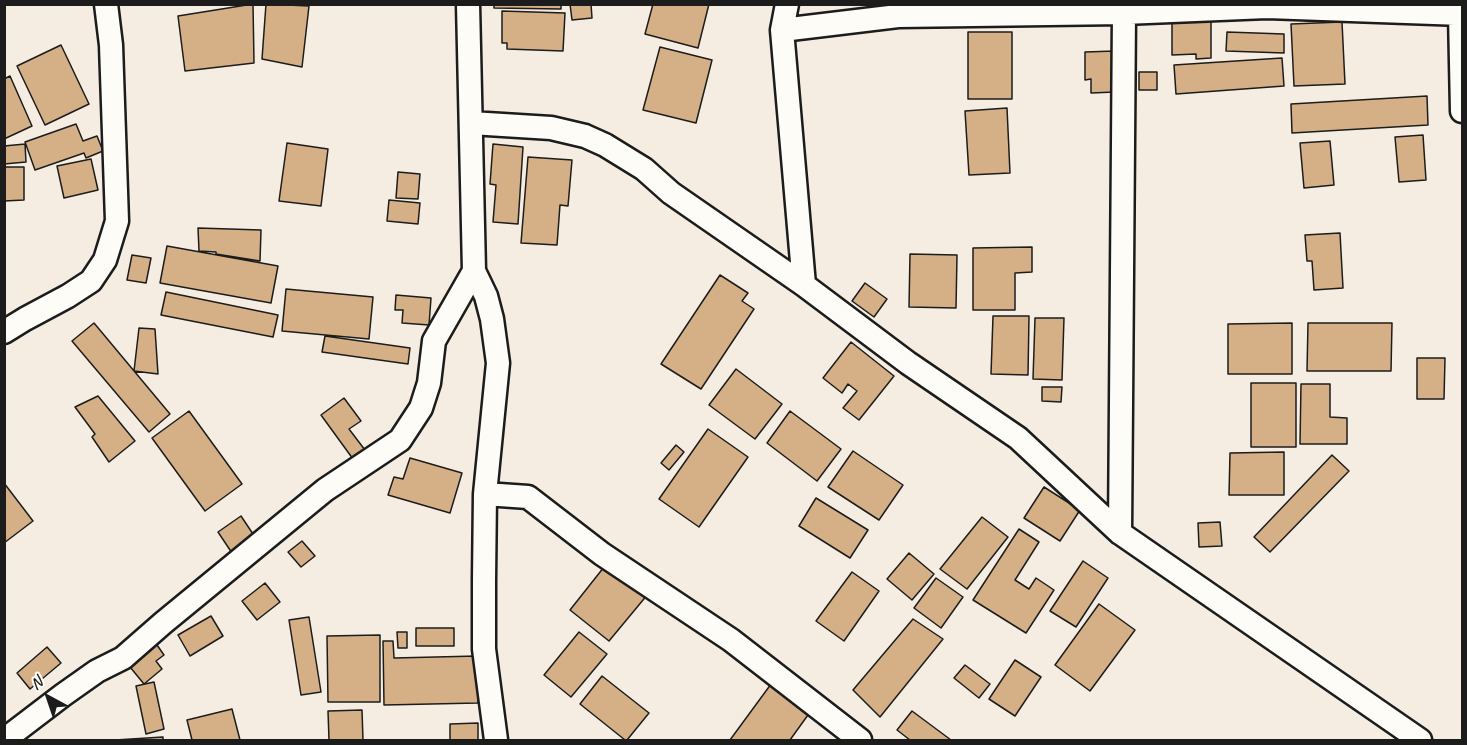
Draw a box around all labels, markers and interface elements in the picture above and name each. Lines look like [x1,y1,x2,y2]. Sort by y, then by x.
north arrow [18,667,78,727]
text: N [26,672,47,694]

